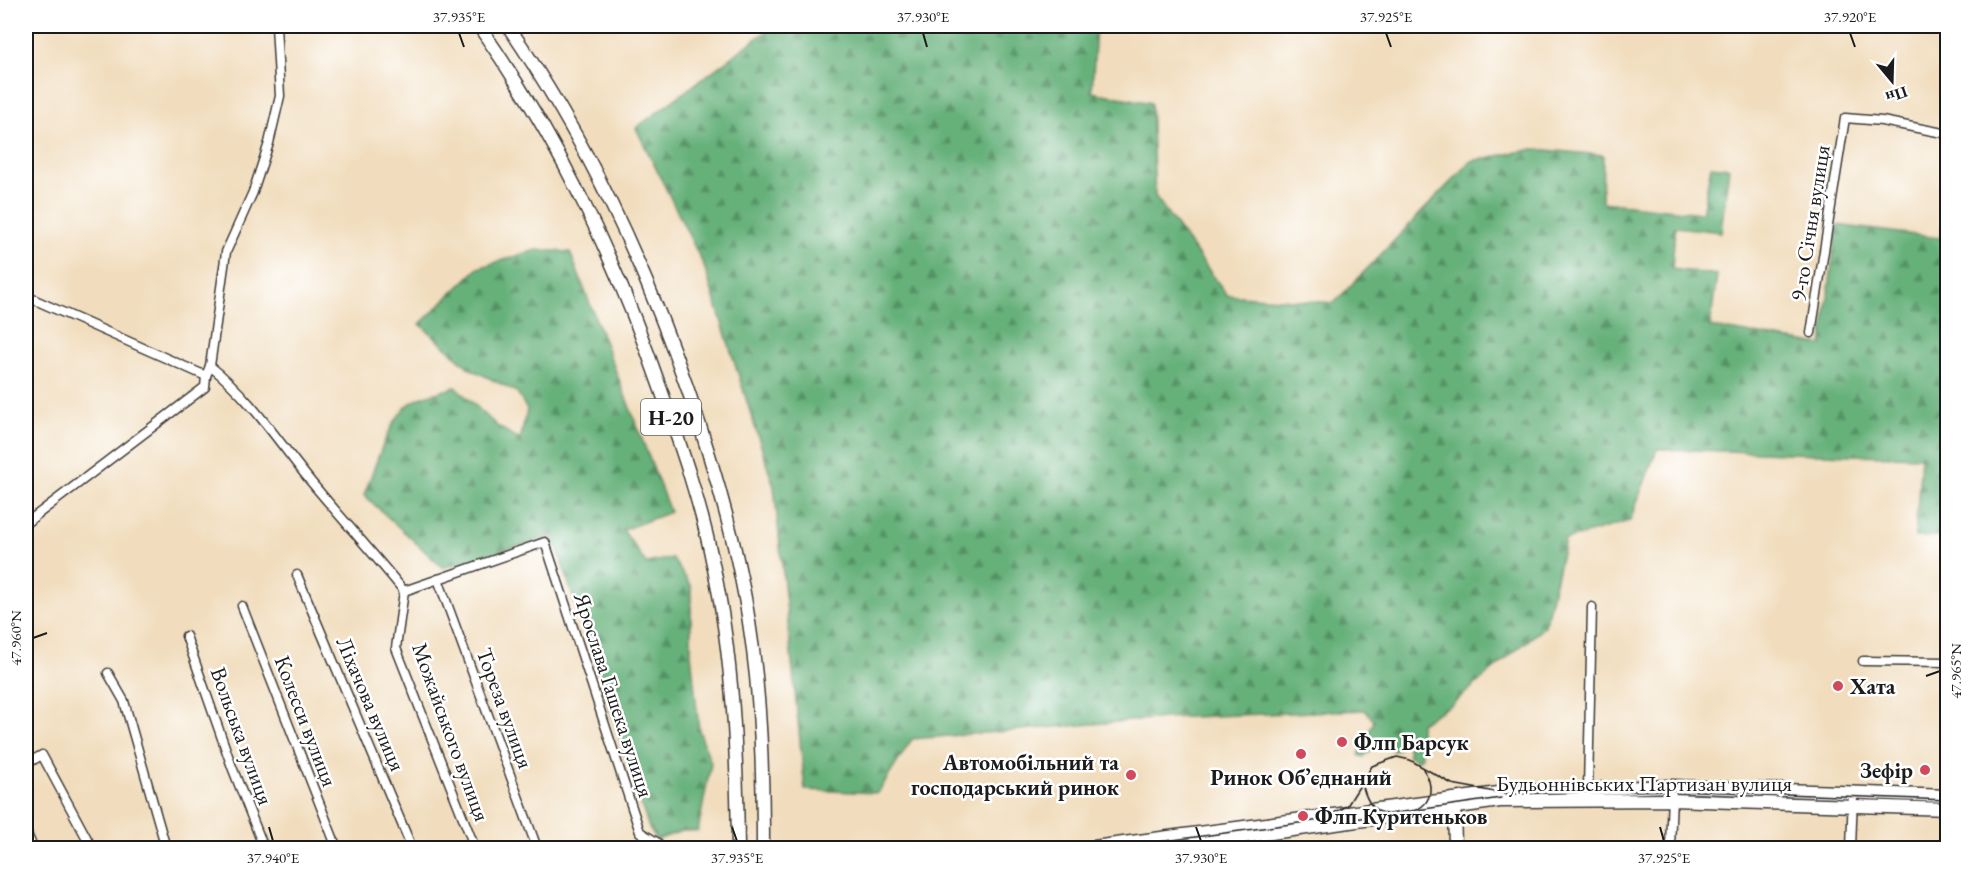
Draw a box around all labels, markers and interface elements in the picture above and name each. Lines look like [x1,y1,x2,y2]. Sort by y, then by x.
text: 37.935°E [433,7,486,26]
text: 37.930°E [897,7,950,26]
text: 37.925°E [1360,7,1413,26]
text: 37.920°E [1824,7,1877,26]
north arrow [1862,51,1922,111]
text: Пн [1883,81,1910,108]
street label: 9-го Січня вулиця [1783,143,1837,303]
road number: Н-20 [641,399,701,435]
street label: Ярослава Гашека вулиця [567,588,661,801]
text: 47.960°N [6,610,25,666]
street label: Ліхачова вулиця [330,632,412,776]
street label: Можайського вулиця [405,639,497,825]
text: 47.965°N [1946,643,1965,699]
street label: Тореза вулиця [470,644,540,772]
street label: Колесси вулиця [268,651,344,791]
street label: Вольська вулиця [204,663,280,809]
place label: Хата [1849,672,1896,701]
marker: Хата [1831,679,1845,693]
place label: Флп Барсук [1354,728,1470,757]
marker: Флп Барсук [1335,735,1349,749]
marker: Ринок Обʼєднаний [1294,747,1308,761]
place label: Автомобільний та господарський ринок [911,748,1120,802]
place label: Зефір [1860,756,1913,785]
place label: Ринок Обʼєднаний [1210,763,1392,792]
marker: Зефір [1918,763,1932,777]
marker: Автомобільний та господарський ринок [1124,768,1138,782]
street label: Будьоннівських Партизан вулиця [1496,769,1792,798]
place label: Флп Куритеньков [1315,802,1488,831]
marker: Флп Куритеньков [1296,809,1310,823]
text: 37.940°E [247,848,300,867]
text: 37.935°E [711,848,764,867]
text: 37.930°E [1175,848,1228,867]
text: 37.925°E [1638,848,1691,867]

